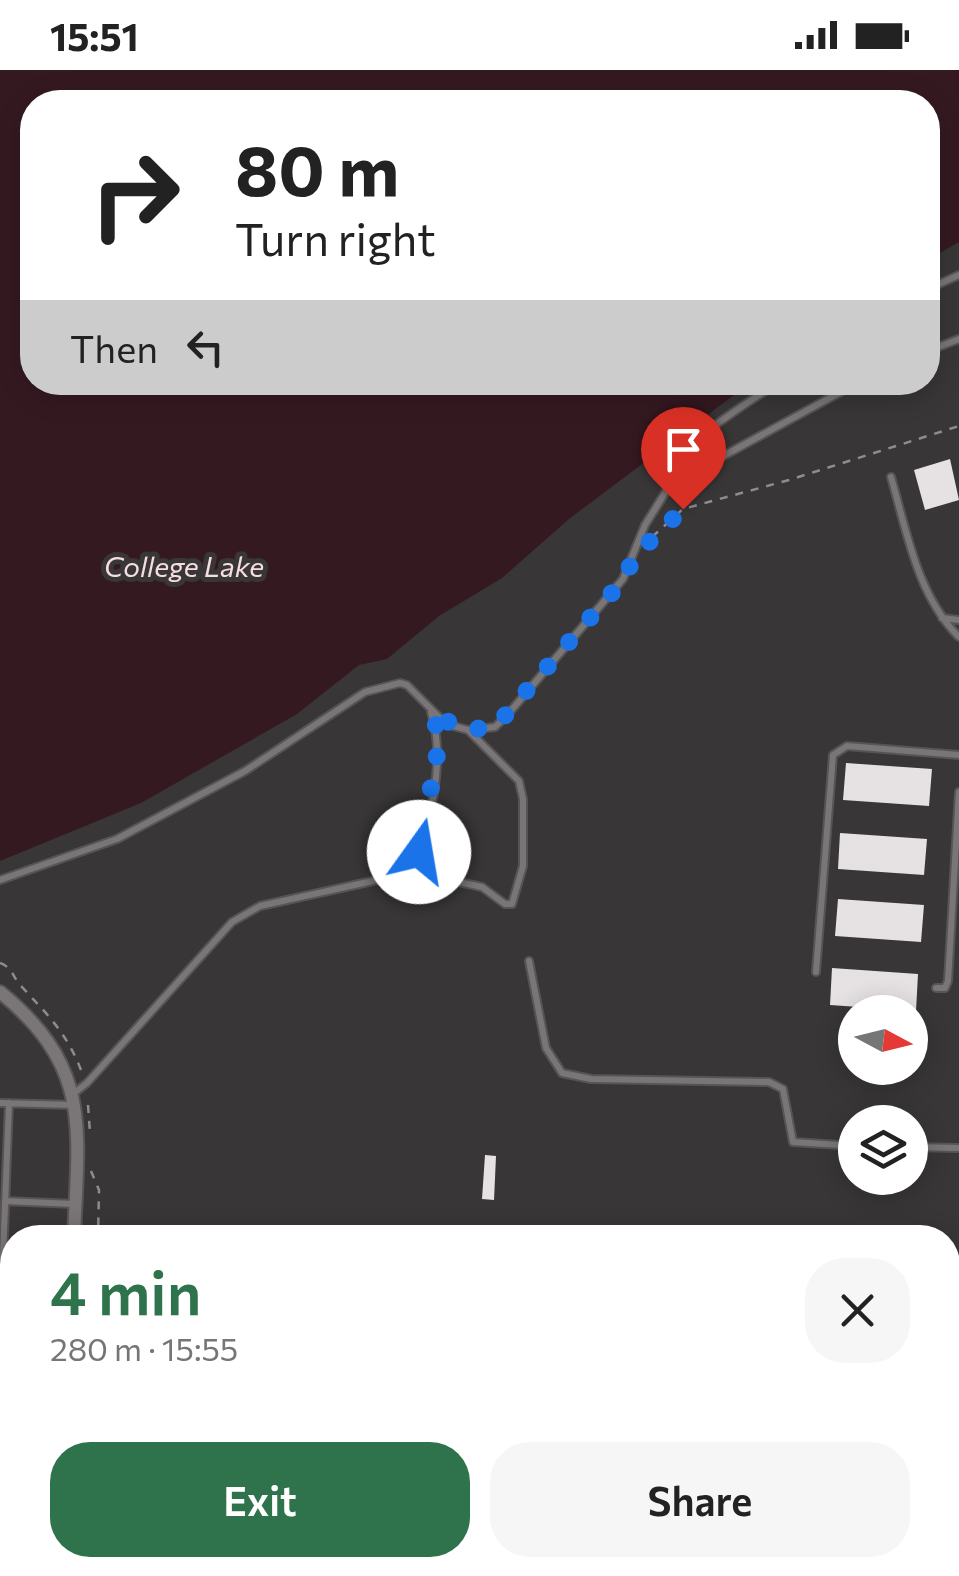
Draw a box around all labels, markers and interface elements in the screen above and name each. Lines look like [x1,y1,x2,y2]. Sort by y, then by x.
text: 15:51 [50,12,139,59]
text: 80 m [235,125,399,210]
icon: right [70,130,200,260]
text: Turn right [235,210,436,265]
icon: left [178,320,233,375]
text: Then [70,324,158,371]
pin [641,407,726,510]
icon: arrive [656,422,711,477]
water label: College Lake [104,549,264,583]
position arrow [367,800,471,904]
north arrow [838,995,928,1085]
map controls [838,995,928,1195]
button: layers [838,1105,928,1195]
text: 4 min [50,1254,201,1327]
button: close [805,1258,910,1363]
text: 280 m · 15:55 [50,1328,238,1368]
button: Exit [50,1442,470,1557]
button: Share [490,1442,910,1557]

